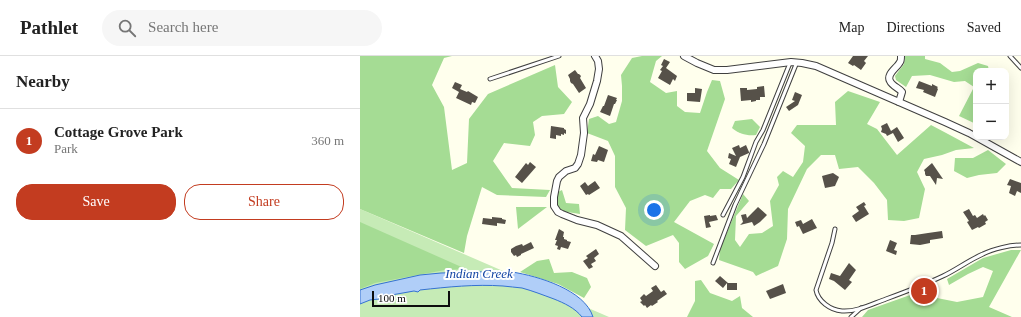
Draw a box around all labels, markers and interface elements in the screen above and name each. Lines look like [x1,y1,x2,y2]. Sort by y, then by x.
search box [102,10,382,46]
text: Pathlet [20,17,78,38]
icon: search [116,17,138,39]
text: Search here [148,19,218,35]
text: Map [839,20,864,35]
text: Directions [886,20,945,35]
text: Saved [967,20,1001,35]
map controls [973,68,1009,140]
button: + [973,68,1009,104]
text: Nearby [16,72,70,91]
button: − [973,104,1009,140]
text: Cottage Grove Park [54,124,183,140]
text: 1 [26,133,32,148]
text: 360 m [311,133,344,148]
text: Park [54,141,78,156]
button: Save [16,184,176,220]
button: Share [184,184,344,220]
your location [644,200,664,220]
water label: Indian Creek [444,266,513,281]
pin: 1 [911,276,937,306]
scale bar [372,289,450,308]
text: 100 m [378,292,406,304]

